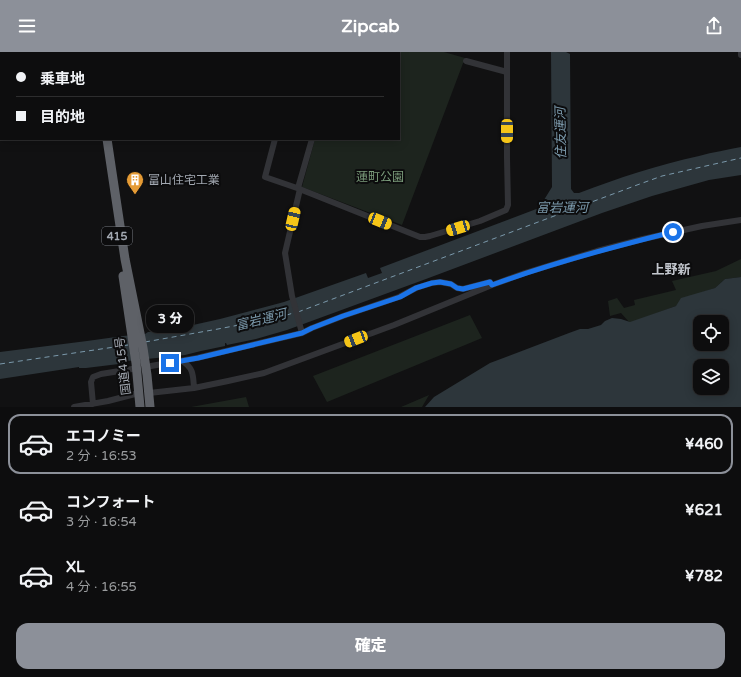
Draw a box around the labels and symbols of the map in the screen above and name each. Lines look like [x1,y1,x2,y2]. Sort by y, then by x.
water label: 住友運河 [552,104,569,159]
car [501,119,513,143]
building icon: 富山住宅工業 [125,170,145,195]
park label: 蓮町公園 [356,170,404,184]
place label: 富山住宅工業 [148,173,220,187]
water label: 富岩運河 [536,200,591,216]
car [284,206,302,232]
car [367,211,393,231]
car [445,219,471,237]
route start [664,223,682,241]
road number: 415 [102,227,132,245]
district label: 上野新 [651,262,691,278]
callout: 3 分 [146,305,194,333]
water label: 富岩運河 [234,305,291,334]
car [343,329,369,349]
street label: 国道415号 [112,336,134,396]
route end [161,354,179,372]

